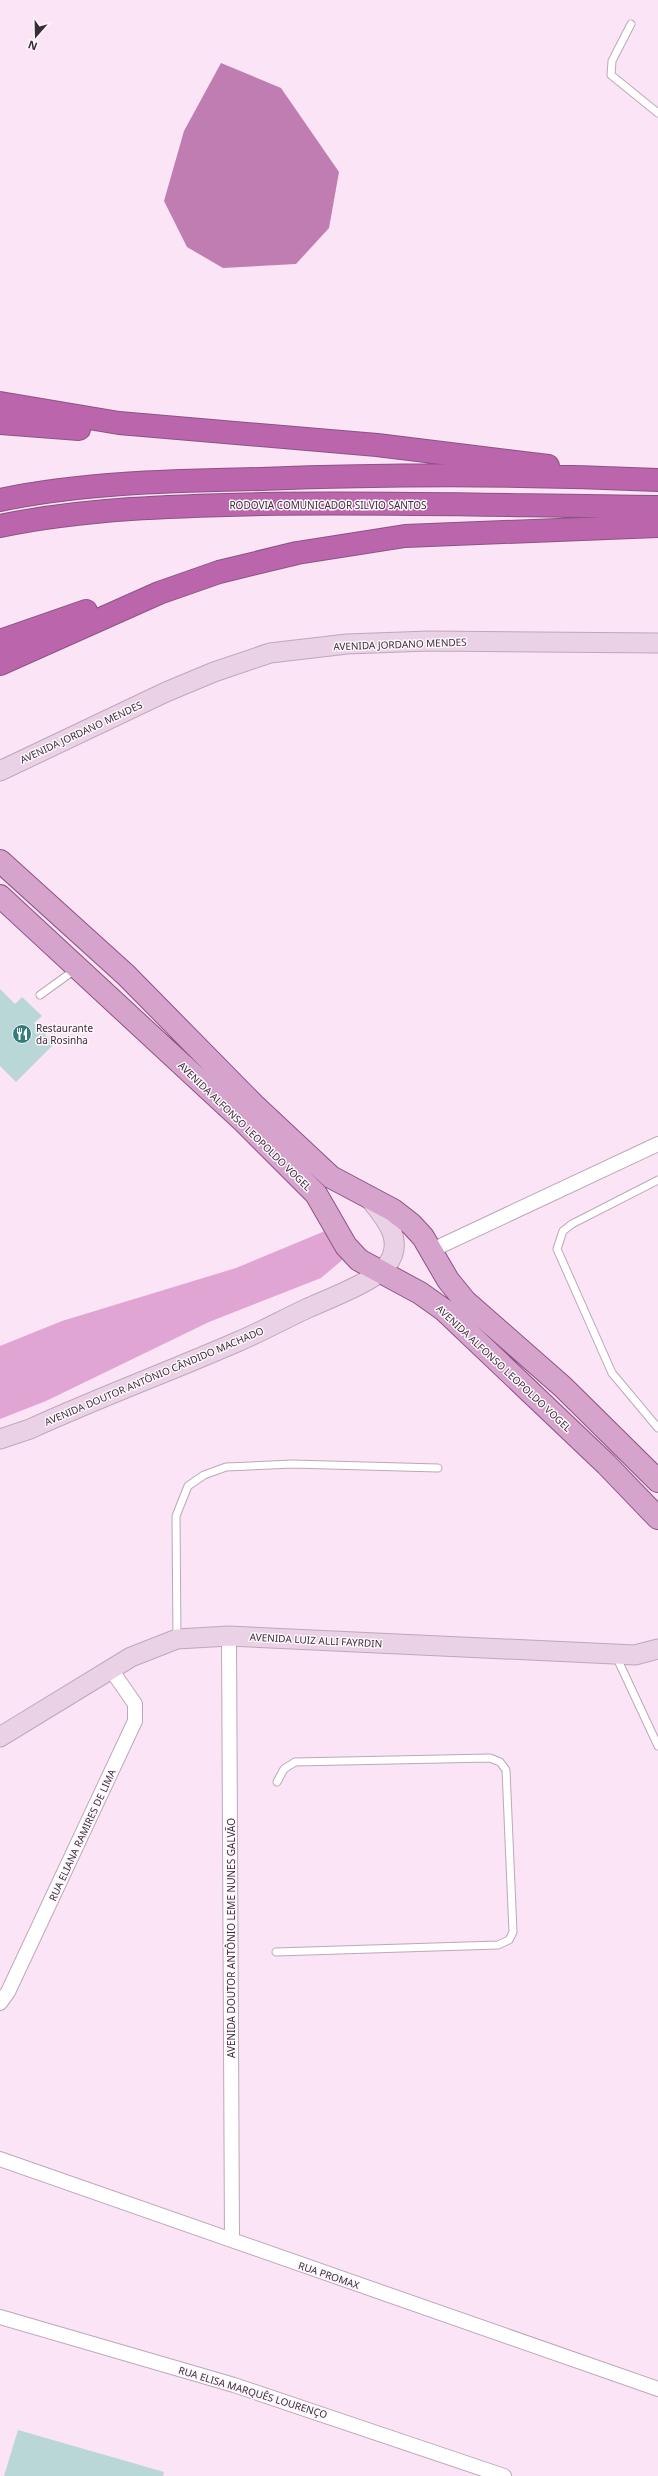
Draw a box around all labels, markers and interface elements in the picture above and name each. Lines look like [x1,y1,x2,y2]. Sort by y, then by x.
north arrow [16,16,56,56]
text: N [26,37,39,54]
street label: RODOVIA COMUNICADOR SILVIO SANTOS [229,498,427,512]
street label: AVENIDA JORDANO MENDES [333,635,467,653]
street label: AVENIDA JORDANO MENDES [18,697,145,767]
place label: Restaurante da Rosinha [36,1021,93,1047]
restaurant icon: Restaurante da Rosinha [11,1023,33,1045]
street label: AVENIDA ALFONSO LEOPOLDO VOGEL [175,1058,315,1194]
street label: AVENIDA ALFONSO LEOPOLDO VOGEL [433,1302,575,1434]
street label: AVENIDA DOUTOR ANTÔNIO CÂNDIDO MACHADO [42,1323,266,1429]
street label: AVENIDA LUIZ ALLI FAYRDIN [249,1630,383,1650]
street label: RUA ELIANA RAMIRES DE LIMA [45,1766,119,1903]
street label: AVENIDA DOUTOR ANTÔNIO LEME NUNES GALVÃO [224,1818,238,2058]
street label: RUA PROMAX [297,2258,362,2292]
street label: RUA ELISA MARQUÊS LOURENÇO [177,2363,329,2421]

